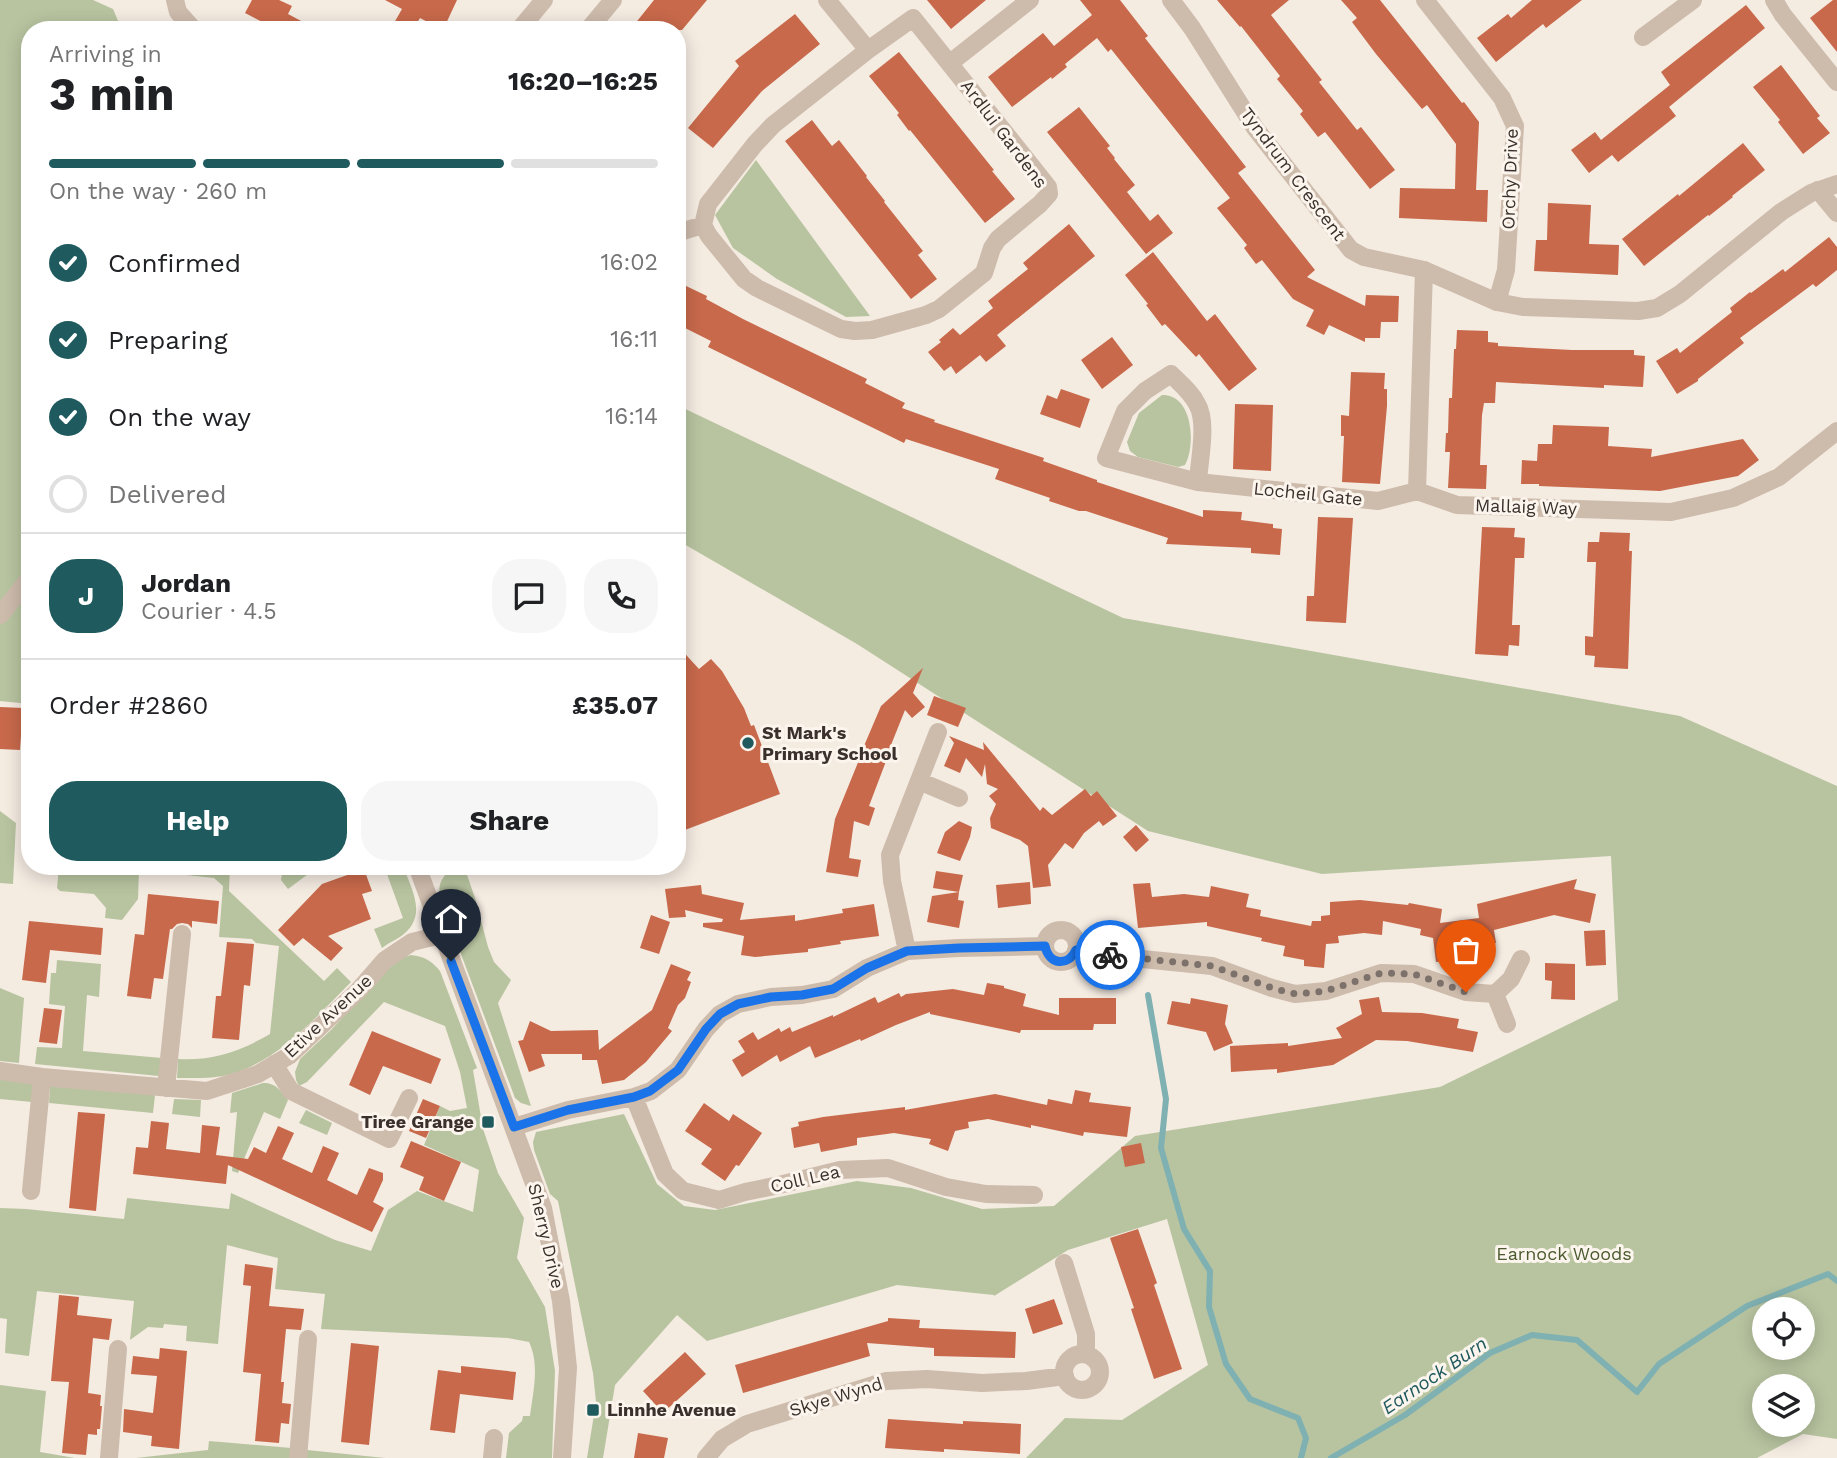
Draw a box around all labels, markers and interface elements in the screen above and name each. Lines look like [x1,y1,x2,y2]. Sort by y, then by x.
text: Arriving in [49,41,162,68]
text: 16:20–16:25 [508,66,658,96]
text: 3 min [49,67,175,121]
street label: Ardlui Gardens [957,75,1052,192]
street label: Tyndrum Crescent [1237,103,1351,245]
street label: Orchy Drive [1497,128,1522,230]
text: On the way · 260 m [49,178,267,205]
icon: check [49,244,87,282]
text: Confirmed [108,248,241,278]
text: 16:02 [601,249,658,276]
icon: check [49,321,87,359]
text: Preparing [108,325,228,355]
text: 16:11 [610,326,658,353]
icon: check [49,398,87,436]
text: On the way [108,402,251,432]
text: 16:14 [605,403,658,430]
street label: Locheil Gate [1253,477,1364,510]
text: Delivered [108,479,227,509]
street label: Mallaig Way [1475,494,1578,519]
button: chat [492,559,566,633]
button: phone [584,559,658,633]
text: Jordan [141,568,231,598]
text: J [78,581,94,611]
text: Courier · 4.5 [141,598,277,625]
text: Order #2860 [49,690,208,720]
text: £35.07 [572,690,658,720]
place label: St Mark's Primary School [762,722,898,764]
marker: St Mark's Primary School [740,735,756,751]
button: Help [49,781,347,861]
button: Share [361,781,658,861]
pin [421,889,481,961]
icon: home [432,900,470,938]
courier [1075,920,1145,990]
pin [1436,920,1496,992]
icon: bag [1447,931,1485,969]
icon: bike [1091,936,1129,974]
street label: Etive Avenue [279,970,376,1062]
place label: Tiree Grange [361,1111,474,1132]
marker: Tiree Grange [480,1114,496,1130]
street label: Coll Lea [768,1160,842,1197]
street label: Sherry Drive [524,1181,569,1291]
park label: Earnock Woods [1496,1243,1632,1264]
map controls [1752,1297,1815,1437]
button: locate [1752,1297,1815,1360]
water label: Earnock Burn [1377,1332,1491,1419]
street label: Skye Wynd [787,1372,885,1421]
button: layers [1752,1374,1815,1437]
place label: Linnhe Avenue [607,1399,736,1420]
marker: Linnhe Avenue [585,1402,601,1418]

